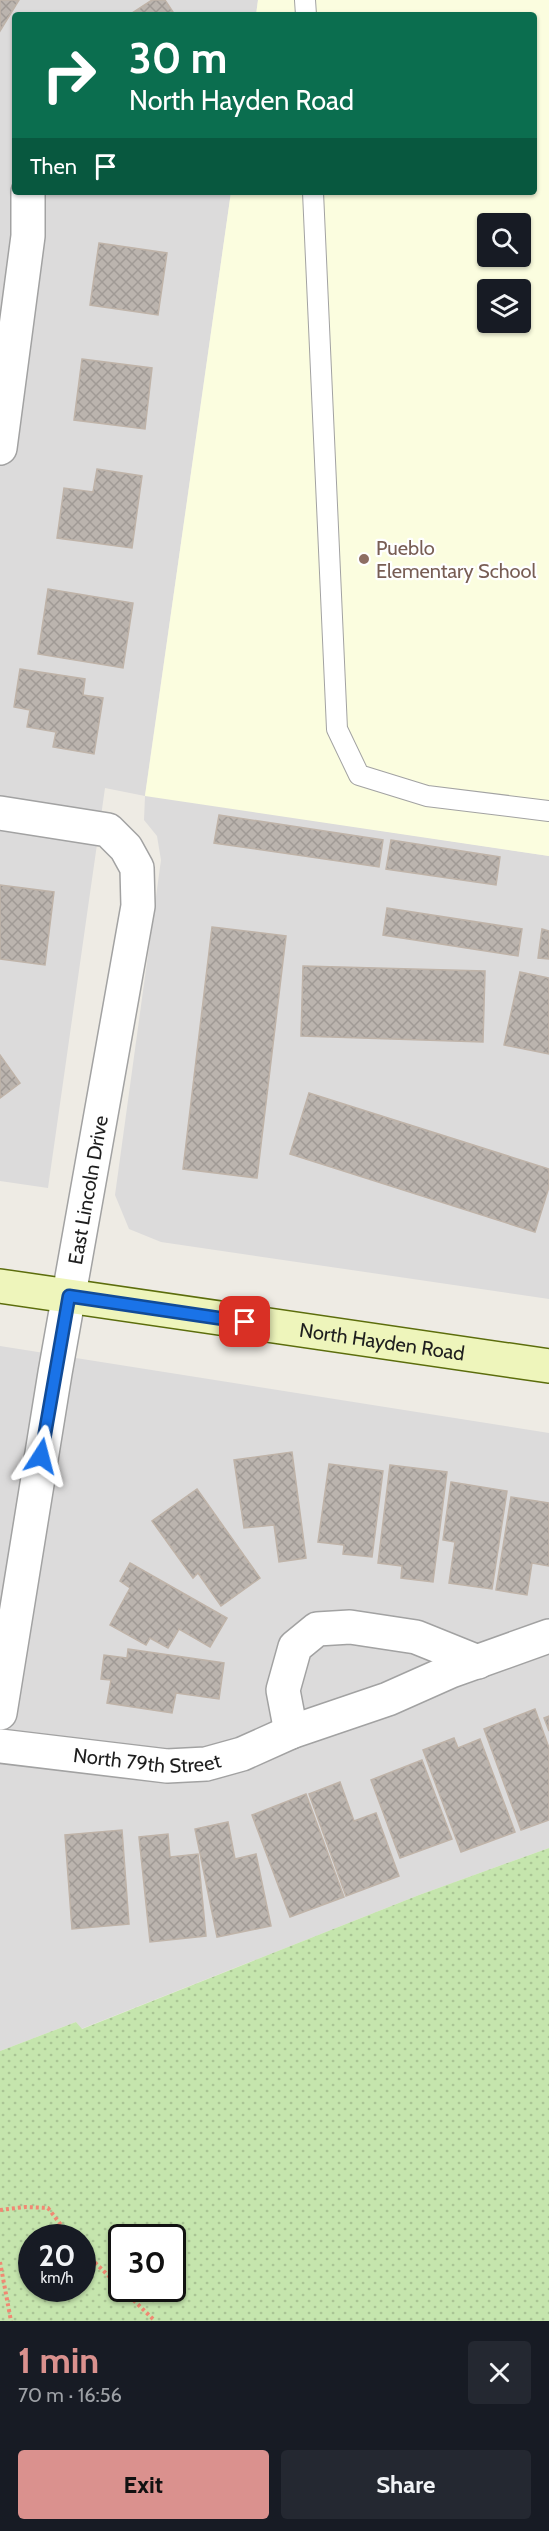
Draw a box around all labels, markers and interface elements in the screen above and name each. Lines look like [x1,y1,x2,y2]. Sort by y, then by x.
text: 30 m [129,32,227,84]
icon: right [30,36,108,114]
text: North Hayden Road [129,84,354,117]
icon: arrive [89,150,122,183]
text: Then [30,153,77,180]
map controls [477,213,531,333]
button: search [477,213,531,267]
button: layers [477,279,531,333]
place label: Pueblo Elementary School [376,536,537,583]
marker: Pueblo Elementary School [357,552,371,566]
street label: East Lincoln Drive [63,1114,113,1266]
pin [219,1296,270,1347]
icon: arrive [228,1305,261,1338]
street label: North Hayden Road [298,1318,466,1366]
position arrow [9,1424,73,1488]
street label: North 79th Street [72,1743,224,1778]
speed limit sign: 30 [108,2224,186,2302]
text: 20 [38,2237,76,2274]
text: km/h [41,2269,73,2287]
text: 1 min [18,2338,99,2382]
button: close [468,2341,531,2404]
text: 70 m · 16:56 [18,2383,122,2407]
button: Exit [18,2450,269,2519]
button: Share [281,2450,531,2519]

